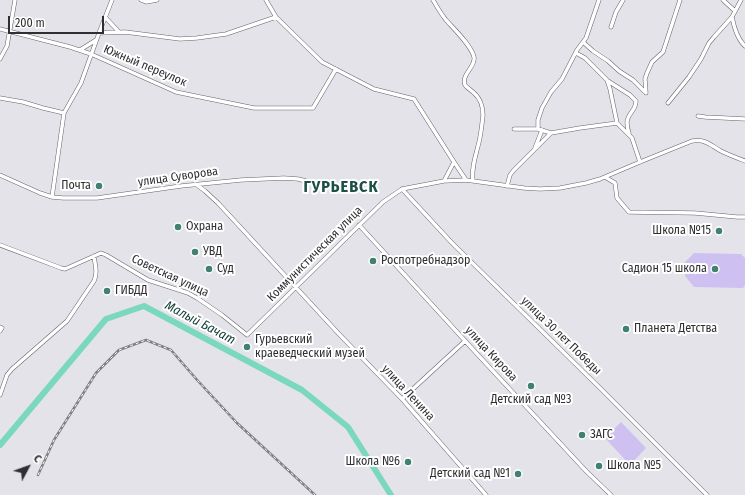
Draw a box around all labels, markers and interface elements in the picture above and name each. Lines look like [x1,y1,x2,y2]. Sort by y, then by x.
scale bar [10,8,106,34]
text: 200 m [15,16,45,30]
street label: Южный переулок [101,42,189,90]
street label: улица Суворова [137,164,219,190]
district label: ГУРЬЕВСК [303,178,379,198]
place label: Почта [61,179,91,193]
marker: Почта [94,181,104,191]
street label: Коммунистическая улица [264,203,366,305]
place label: Охрана [186,220,223,234]
marker: Охрана [173,222,183,232]
place label: Школа №15 [652,224,711,238]
marker: Школа №15 [714,226,724,236]
place label: УВД [203,245,222,259]
marker: УВД [190,247,200,257]
street label: Советская улица [129,252,211,300]
place label: Роспотребнадзор [381,254,470,268]
marker: Роспотребнадзор [368,256,378,266]
place label: Суд [217,262,234,276]
place label: Садион 15 школа [622,262,707,276]
marker: Суд [204,264,214,274]
marker: Садион 15 школа [710,264,720,274]
place label: ГИБДД [115,284,147,298]
marker: ГИБДД [102,286,112,296]
street label: улица 30 лет Победы [518,294,604,378]
water label: Малый Бачат [162,298,238,348]
place label: Планета Детства [634,322,717,336]
street label: улица Кирова [462,323,520,385]
marker: Планета Детства [621,324,631,334]
place label: Гурьевский краеведческий музей [255,333,365,361]
marker: Гурьевский краеведческий музей [242,342,252,352]
street label: улица Ленина [379,362,437,424]
marker: Детский сад №3 [526,381,536,391]
place label: Детский сад №3 [491,393,571,407]
place label: ЗАГС [590,428,613,442]
marker: ЗАГС [577,430,587,440]
north arrow [8,447,48,487]
text: С [31,452,44,465]
place label: Школа №6 [346,455,400,469]
marker: Школа №6 [403,457,413,467]
place label: Школа №5 [607,459,661,473]
marker: Школа №5 [594,461,604,471]
place label: Детский сад №1 [430,467,510,481]
marker: Детский сад №1 [513,469,523,479]

